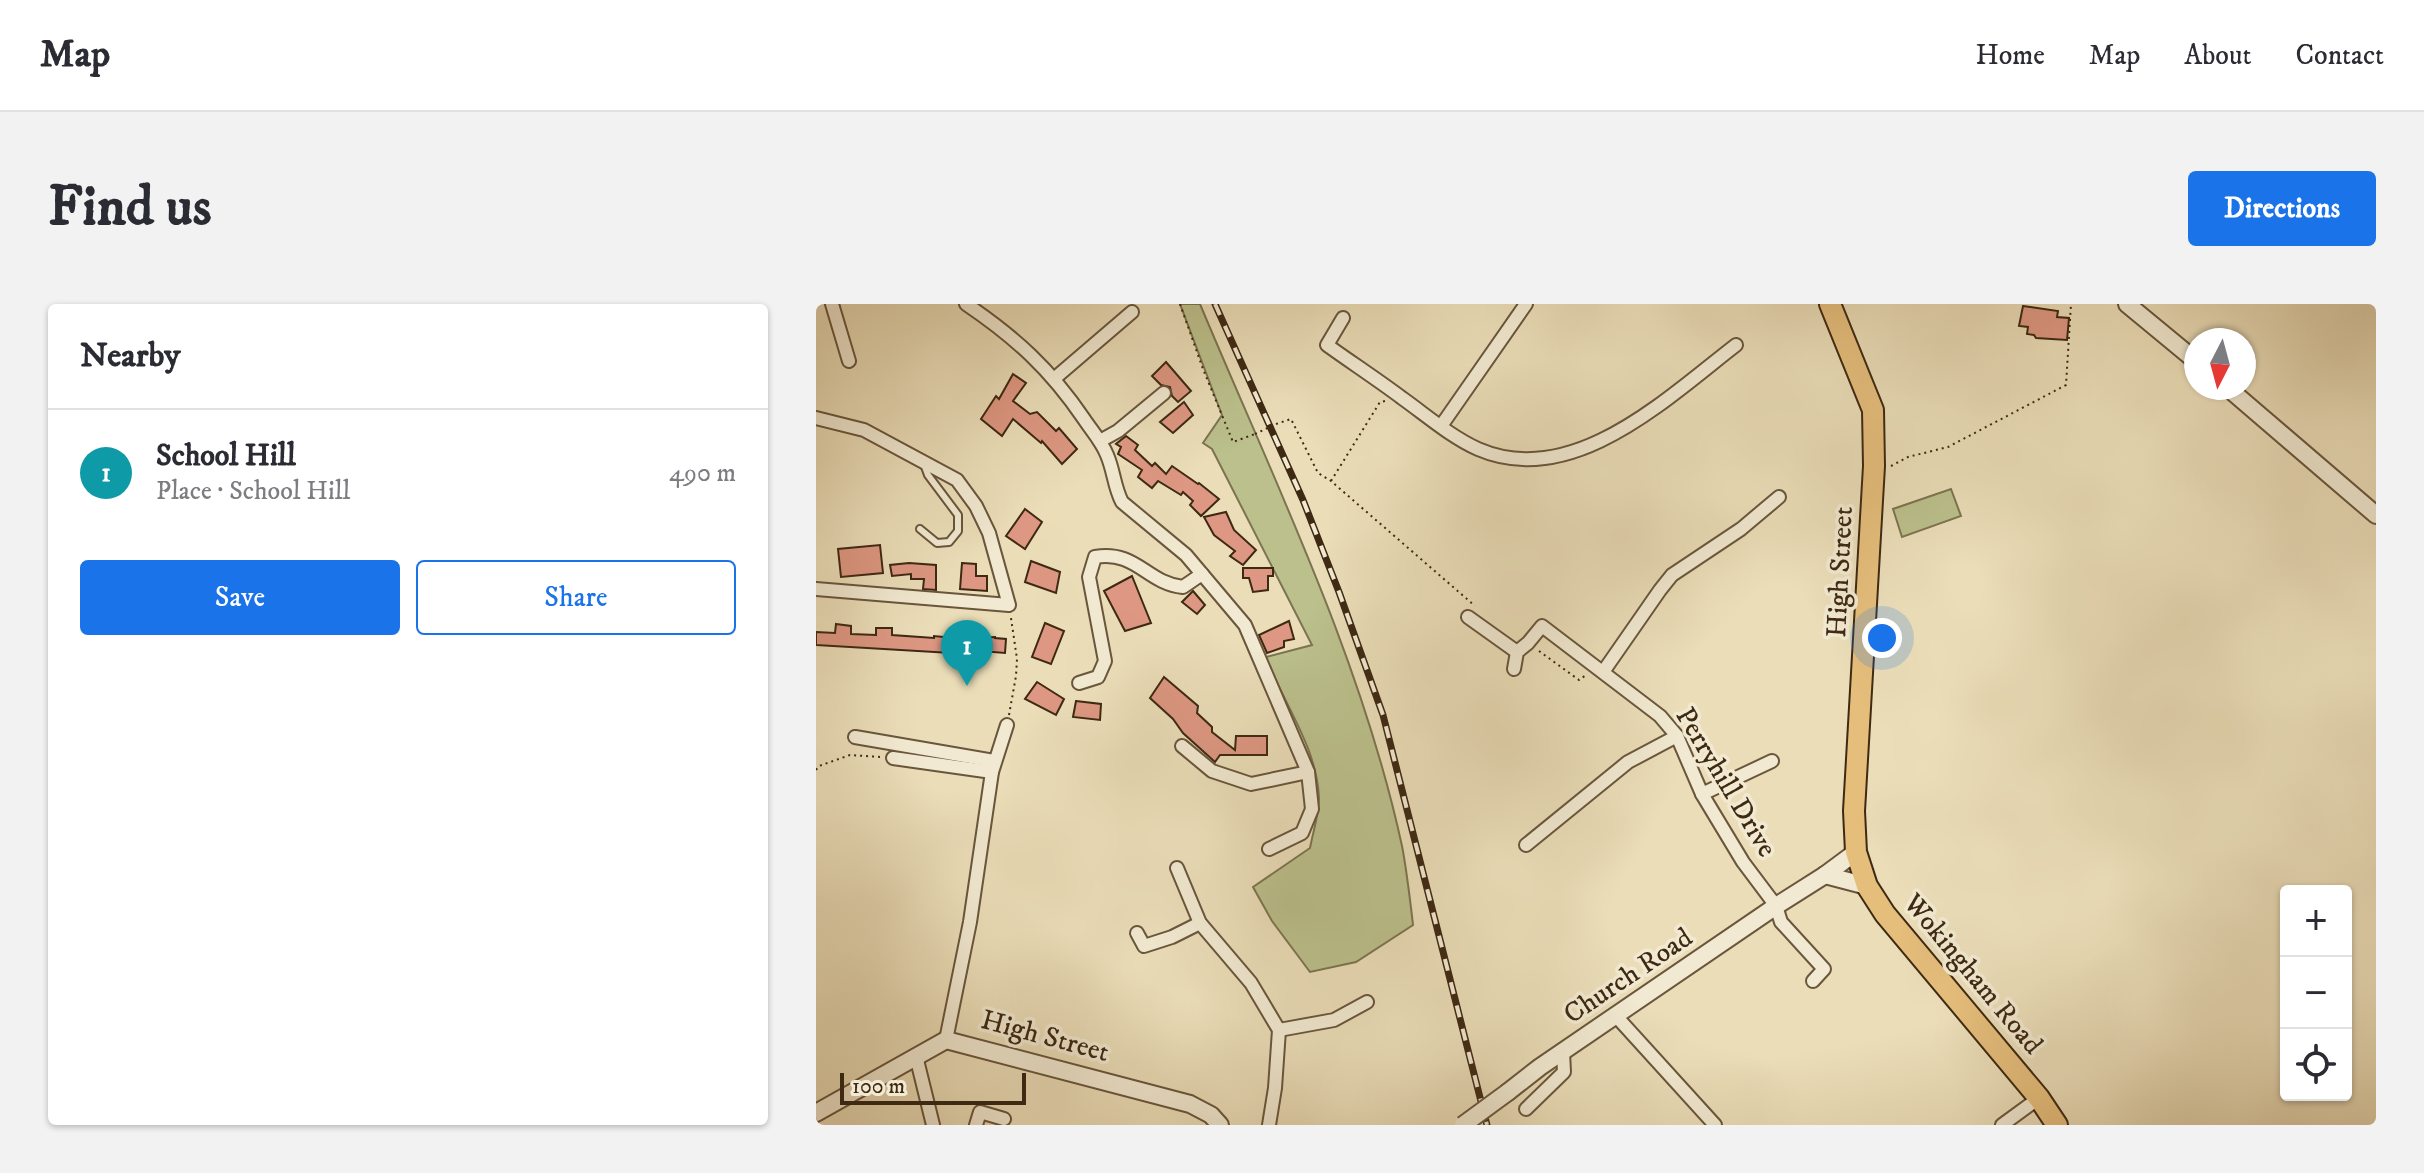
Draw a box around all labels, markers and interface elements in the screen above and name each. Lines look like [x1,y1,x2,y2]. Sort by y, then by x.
text: Map [40,31,110,79]
text: Home [1976,38,2045,73]
text: Map [2089,38,2140,73]
text: About [2184,38,2251,73]
text: Contact [2295,38,2384,73]
button: Directions [2188,171,2376,246]
text: Find us [48,173,212,243]
north arrow [2184,328,2256,400]
text: Nearby [80,335,181,377]
text: School Hill [156,438,296,475]
text: 1 [101,457,111,490]
text: 490 m [669,457,736,490]
text: Place · School Hill [156,475,350,508]
street label: High Street [1819,506,1861,638]
button: Save [80,560,400,635]
button: Share [416,560,736,635]
your location [1862,618,1902,658]
pin: 1 [941,620,993,686]
street label: Perryhill Drive [1668,701,1784,863]
map controls [2280,885,2352,1101]
button: + [2280,885,2352,957]
street label: Wokingham Road [1895,886,2050,1061]
street label: Church Road [1557,920,1699,1032]
button: − [2280,957,2352,1029]
street label: High Street [977,1002,1113,1070]
button: locate [2280,1029,2352,1101]
scale bar [840,1069,1026,1105]
text: 100 m [852,1073,905,1100]

